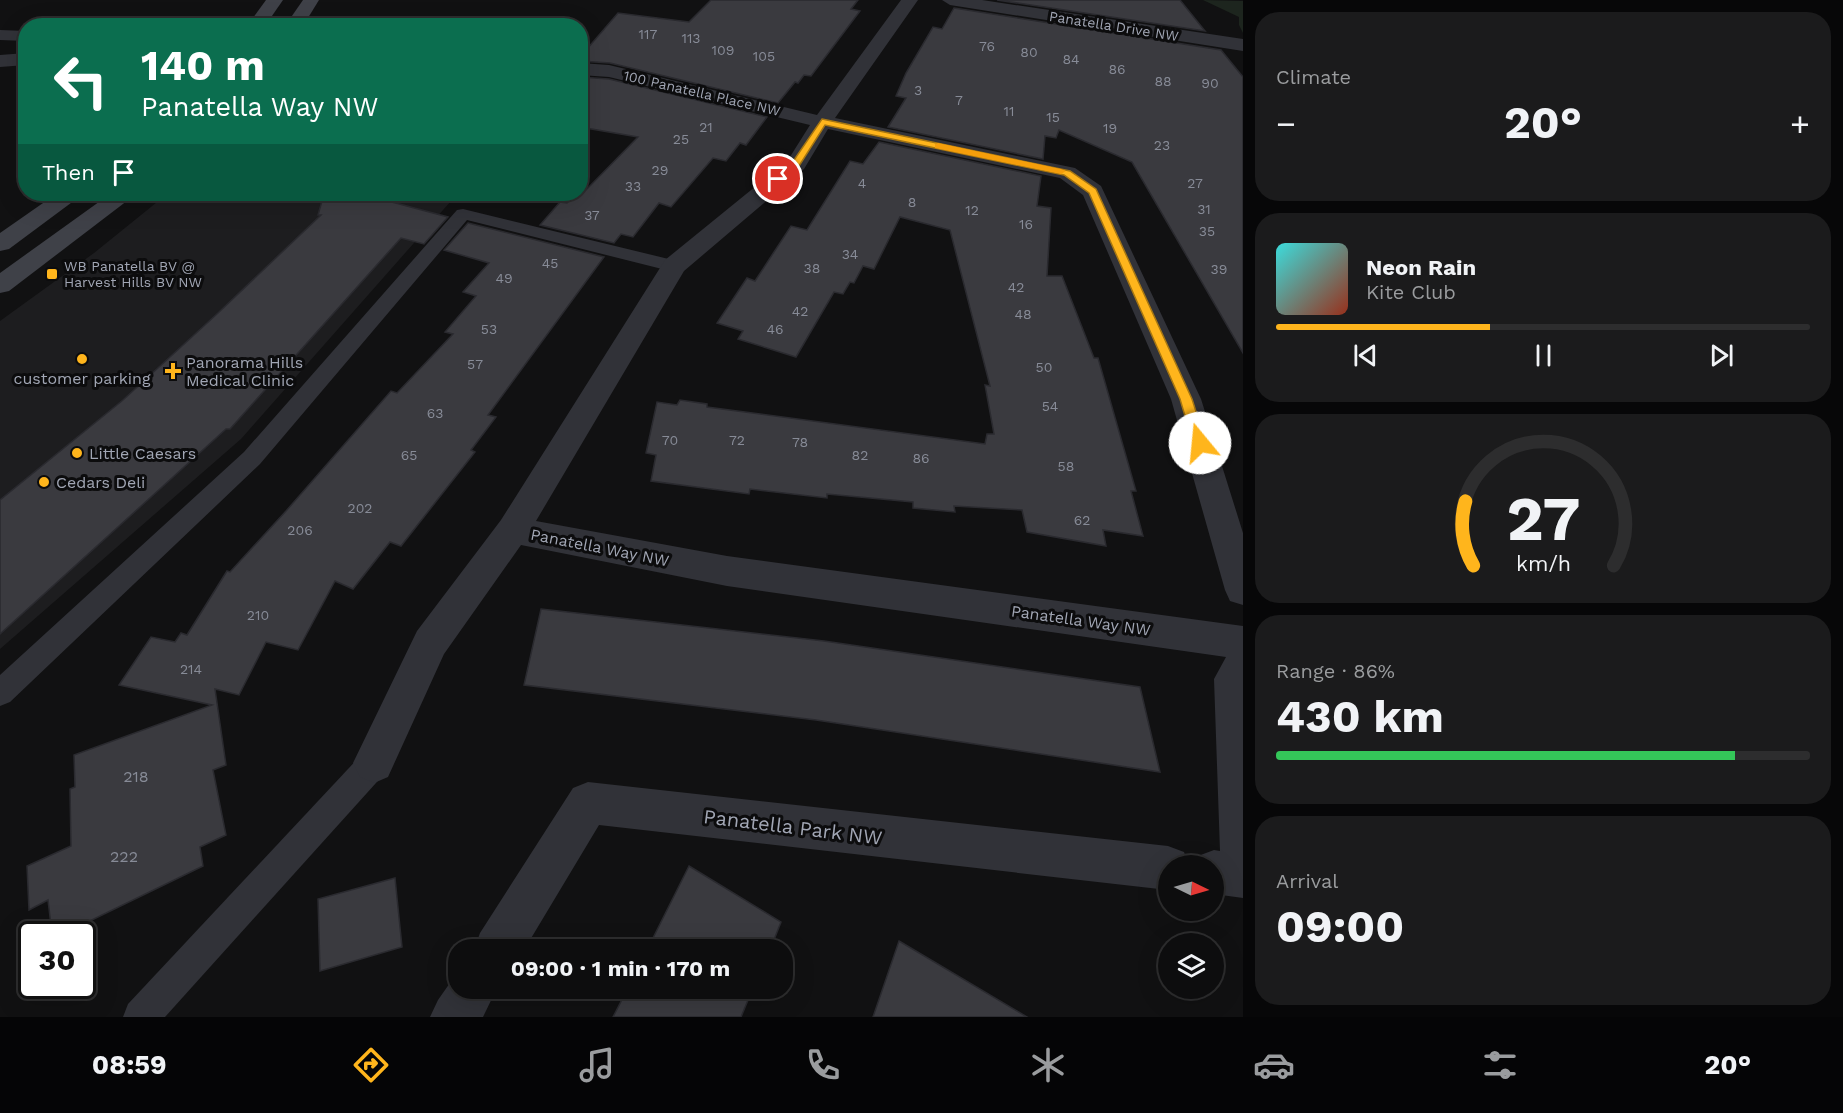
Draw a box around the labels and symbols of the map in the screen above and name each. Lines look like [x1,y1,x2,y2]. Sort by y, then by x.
street label: Panatella Drive NW [1048,8,1180,44]
house number: 117 [639,26,658,42]
house number: 113 [681,30,701,46]
house number: 76 [979,38,995,54]
house number: 109 [712,42,734,58]
house number: 80 [1020,44,1038,60]
house number: 105 [753,48,775,64]
house number: 84 [1062,51,1080,67]
house number: 86 [1108,61,1126,77]
street label: 100 Panatella Place NW [622,67,782,119]
house number: 88 [1154,73,1172,89]
house number: 90 [1201,75,1219,91]
house number: 3 [914,82,922,98]
house number: 7 [955,92,963,108]
house number: 11 [1004,103,1014,119]
house number: 15 [1046,109,1060,125]
house number: 21 [699,119,713,135]
house number: 19 [1103,120,1117,136]
house number: 25 [673,131,689,147]
house number: 23 [1154,137,1170,153]
pin [752,153,803,204]
house number: 29 [652,162,668,178]
house number: 4 [858,175,866,191]
house number: 27 [1187,175,1203,191]
house number: 33 [625,178,641,194]
house number: 8 [908,194,916,210]
house number: 31 [1197,201,1211,217]
house number: 12 [965,202,979,218]
house number: 37 [584,207,600,223]
house number: 16 [1019,216,1033,232]
house number: 35 [1199,223,1215,239]
house number: 34 [842,246,858,262]
house number: 45 [542,255,558,271]
place label: WB Panatella BV @ Harvest Hills BV NW [64,258,202,290]
house number: 38 [804,260,820,276]
house number: 39 [1211,261,1227,277]
marker: WB Panatella BV @ Harvest Hills BV NW [45,267,59,281]
house number: 49 [495,270,513,286]
house number: 42 [1008,279,1024,295]
house number: 42 [792,303,808,319]
house number: 48 [1014,306,1032,322]
house number: 53 [481,321,497,337]
house number: 46 [766,321,784,337]
marker: customer parking [75,352,89,366]
place label: Panorama Hills Medical Clinic [186,353,303,390]
house number: 57 [467,356,483,372]
house number: 50 [1036,359,1052,375]
marker: Panorama Hills Medical Clinic [164,362,182,380]
place label: customer parking [13,369,151,388]
house number: 54 [1042,398,1058,414]
house number: 63 [427,405,443,421]
position arrow [1168,411,1232,475]
house number: 70 [662,432,678,448]
house number: 72 [729,432,745,448]
house number: 78 [792,434,808,450]
place label: Little Caesars [89,444,196,463]
marker: Little Caesars [70,446,84,460]
house number: 65 [401,447,417,463]
house number: 82 [852,447,868,463]
house number: 86 [912,450,930,466]
house number: 58 [1058,458,1074,474]
place label: Cedars Deli [56,473,145,492]
marker: Cedars Deli [37,475,51,489]
house number: 202 [347,500,373,516]
house number: 62 [1074,512,1090,528]
house number: 206 [287,522,313,538]
street label: Panatella Way NW [529,525,671,570]
street label: Panatella Way NW [1010,601,1152,640]
house number: 210 [247,607,269,623]
house number: 214 [180,661,202,677]
house number: 218 [123,767,149,786]
street label: Panatella Park NW [702,804,884,850]
house number: 222 [110,847,138,866]
north arrow [1158,855,1224,921]
speed limit sign: 30 [18,921,96,999]

